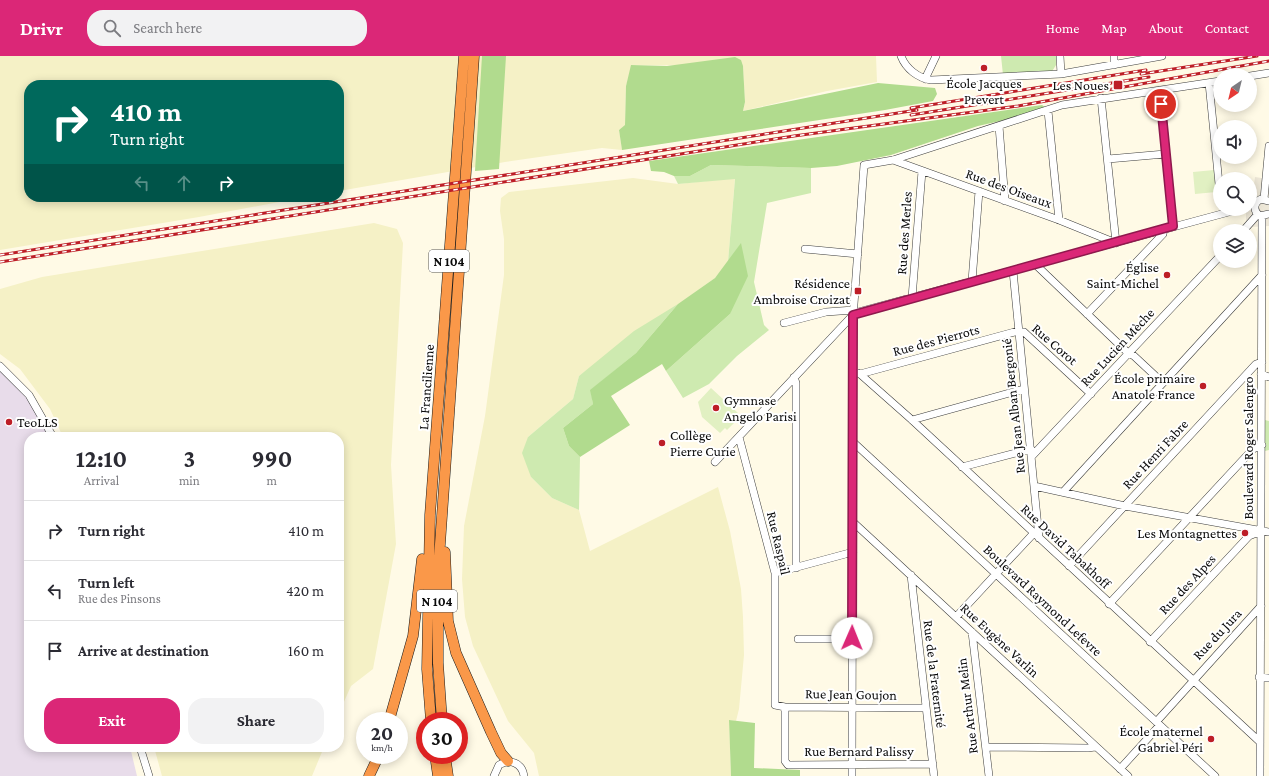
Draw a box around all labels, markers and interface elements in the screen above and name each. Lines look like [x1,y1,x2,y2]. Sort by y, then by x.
search box [87,10,367,46]
icon: search [101,17,123,39]
text: Drivr [20,18,63,39]
text: Search here [133,20,202,36]
text: Home [1046,20,1079,36]
text: Map [1101,20,1127,36]
text: About [1149,20,1183,36]
text: Contact [1205,20,1249,36]
marker: École Jacques Prevert [979,63,989,73]
north arrow [1213,68,1257,112]
map controls [1213,68,1257,268]
place label: École Jacques Prevert [946,75,1022,107]
place label: Les Noues [1053,77,1109,93]
marker: Les Noues [1112,79,1124,91]
pin [1144,87,1178,121]
icon: arrive [1150,93,1172,115]
icon: right [44,96,96,148]
text: 410 m [110,96,182,127]
button: sound [1213,120,1257,164]
text: Turn right [110,129,184,149]
street label: Rue des Oiseaux [964,165,1055,211]
icon: left [131,172,153,194]
icon: ahead [173,172,195,194]
icon: right [215,172,237,194]
button: search [1213,172,1257,216]
street label: Rue des Merles [893,191,915,275]
button: layers [1213,224,1257,268]
road number: N 104 [429,250,469,272]
place label: Église Saint-Michel [1087,259,1159,291]
marker: Église Saint-Michel [1162,270,1172,280]
place label: Résidence Ambroise Croizat [753,275,850,307]
marker: Résidence Ambroise Croizat [853,286,863,296]
street label: Rue Lucien Mèche [1077,305,1157,389]
street label: Rue Corot [1029,320,1081,368]
street label: Rue des Pierrots [891,321,981,359]
street label: Rue Jean Alban Bergonié [998,338,1028,474]
street label: La Francilienne [415,344,437,430]
place label: École primaire Anatole France [1112,370,1195,402]
street label: Boulevard Roger Salengro [1240,376,1256,520]
marker: École primaire Anatole France [1198,381,1208,391]
place label: Gymnase Angelo Parisi [724,392,797,424]
marker: Gymnase Angelo Parisi [711,403,721,413]
place label: TeoLLS [17,414,58,430]
street label: Rue Henri Fabre [1119,416,1191,492]
marker: TeoLLS [4,417,14,427]
place label: Collège Pierre Curie [670,427,736,459]
marker: Collège Pierre Curie [657,438,667,448]
text: 12:10 [76,445,127,472]
text: 3 [183,445,195,472]
text: 990 [251,445,292,472]
text: Arrival [84,473,119,488]
text: min [179,473,200,488]
text: m [267,473,277,488]
street label: Rue David Tabakhoff [1018,500,1115,592]
street label: Rue Raspail [764,510,794,577]
icon: right [44,520,66,542]
text: Turn right [78,523,145,539]
text: 410 m [288,523,324,539]
place label: Les Montagnettes [1137,525,1237,541]
marker: Les Montagnettes [1240,528,1250,538]
street label: Boulevard Raymond Lefevre [980,541,1106,659]
street label: Rue des Alpes [1155,551,1219,617]
text: Turn left [78,575,134,591]
icon: left [44,580,66,602]
text: 420 m [286,583,324,599]
road number: N 104 [417,590,457,612]
text: Rue des Pinsons [78,591,161,606]
street label: Rue Eugène Varlin [957,600,1043,681]
street label: Rue du Jura [1189,605,1245,663]
position arrow [831,617,873,659]
street label: Rue de la Fraternité [920,619,950,729]
icon: arrive [44,640,66,662]
text: Arrive at destination [78,643,209,659]
text: 160 m [288,643,324,659]
street label: Rue Arthur Melin [953,657,981,755]
street label: Rue Jean Goujon [805,685,898,704]
button: Exit [44,698,180,744]
button: Share [188,698,324,744]
speed limit sign: 30 [416,712,468,764]
text: 20 [371,722,393,744]
place label: École maternel Gabriel Péri [1120,723,1203,755]
marker: École maternel Gabriel Péri [1206,734,1216,744]
text: km/h [371,742,393,753]
street label: Rue Bernard Palissy [804,743,914,759]

